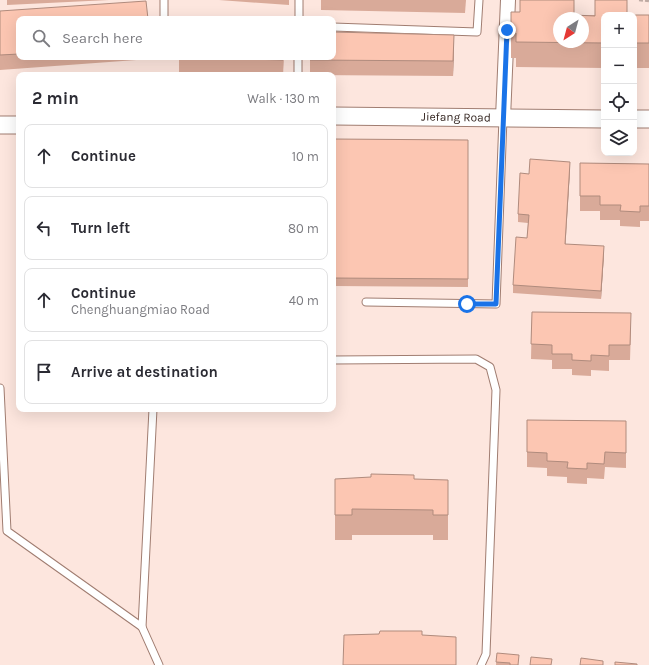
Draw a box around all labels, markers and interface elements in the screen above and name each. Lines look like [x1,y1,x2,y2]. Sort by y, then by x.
north arrow [553,12,589,48]
map controls [601,12,637,156]
button: + [601,12,637,48]
search box [16,16,336,60]
route end [498,21,516,39]
icon: search [30,27,52,49]
text: Search here [62,29,143,47]
button: − [601,48,637,84]
button: locate [601,84,637,120]
text: 2 min [32,88,79,108]
text: Walk · 130 m [247,91,320,106]
street label: Jiefang Road [421,109,491,125]
button: layers [601,120,637,156]
icon: ahead [33,145,55,167]
text: Continue [71,147,136,165]
text: 10 m [292,149,319,164]
icon: left [33,217,55,239]
text: Turn left [71,219,130,237]
text: 80 m [288,221,319,236]
text: Continue [71,284,136,302]
icon: ahead [33,289,55,311]
text: 40 m [289,293,319,308]
route start [458,295,476,313]
text: Chenghuangmiao Road [71,302,210,317]
icon: arrive [33,361,55,383]
text: Arrive at destination [71,363,218,381]

